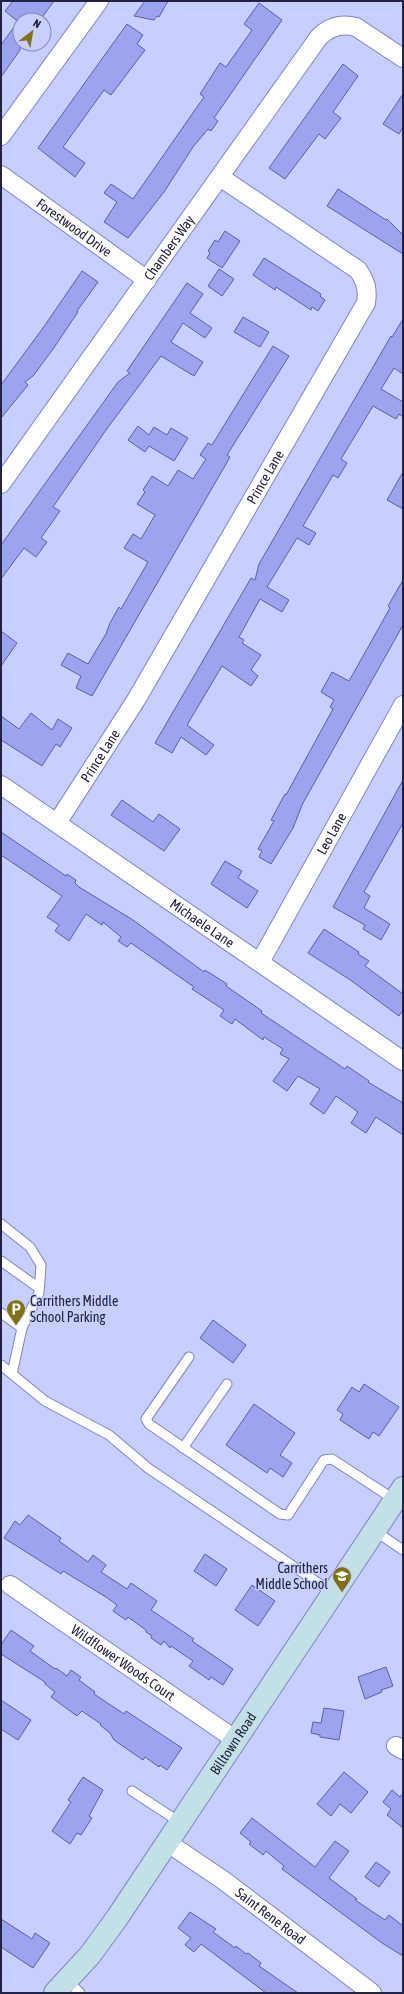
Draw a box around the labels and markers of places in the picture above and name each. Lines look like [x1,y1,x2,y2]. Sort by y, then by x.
place label: Carrithers Middle School Parking [30,1293,118,1325]
parking icon: Carrithers Middle School Parking [5,1298,27,1326]
place label: Carrithers Middle School [256,1560,328,1592]
school or university icon: Carrithers Middle School [331,1565,353,1593]

